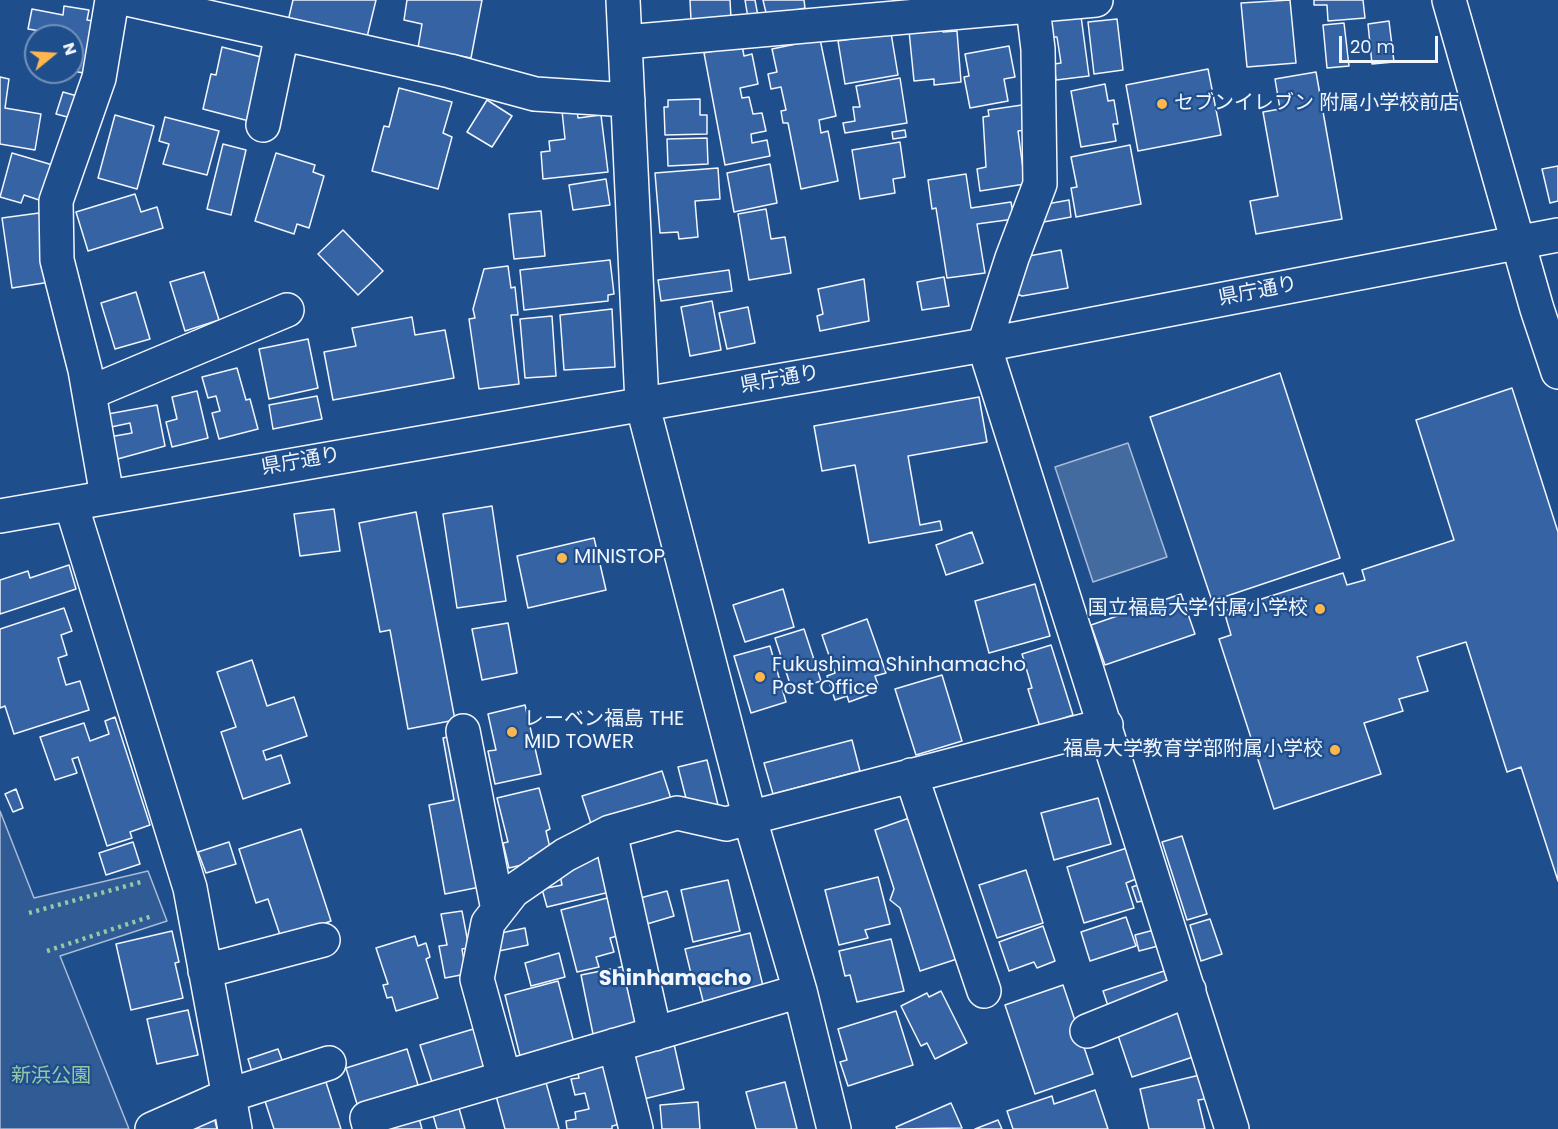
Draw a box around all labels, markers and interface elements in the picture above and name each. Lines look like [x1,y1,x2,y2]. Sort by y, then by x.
north arrow [24,24,84,84]
scale bar [1342,24,1441,62]
text: 20 m [1350,34,1395,59]
text: N [57,40,82,58]
place label: セブンイレブン 附属小学校前店 [1174,92,1459,116]
marker: セブンイレブン 附属小学校前店 [1155,97,1169,111]
street label: 県庁通り [1216,273,1300,311]
street label: 県庁通り [739,361,821,399]
street label: 県庁通り [260,443,342,481]
place label: MINISTOP [574,546,665,570]
marker: MINISTOP [555,551,569,565]
place label: 国立福島大学付属小学校 [1088,597,1308,621]
marker: 国立福島大学付属小学校 [1313,602,1327,616]
place label: Fukushima Shinhamacho Post Office [772,654,1026,701]
marker: Fukushima Shinhamacho Post Office [753,670,767,684]
place label: レーベン福島 THE MID TOWER [524,708,684,755]
marker: レーベン福島 THE MID TOWER [505,725,519,739]
place label: 福島大学教育学部附属小学校 [1063,738,1323,762]
marker: 福島大学教育学部附属小学校 [1328,743,1342,757]
district label: Shinhamacho [599,967,751,993]
park label: 新浜公園 [11,1065,91,1089]

